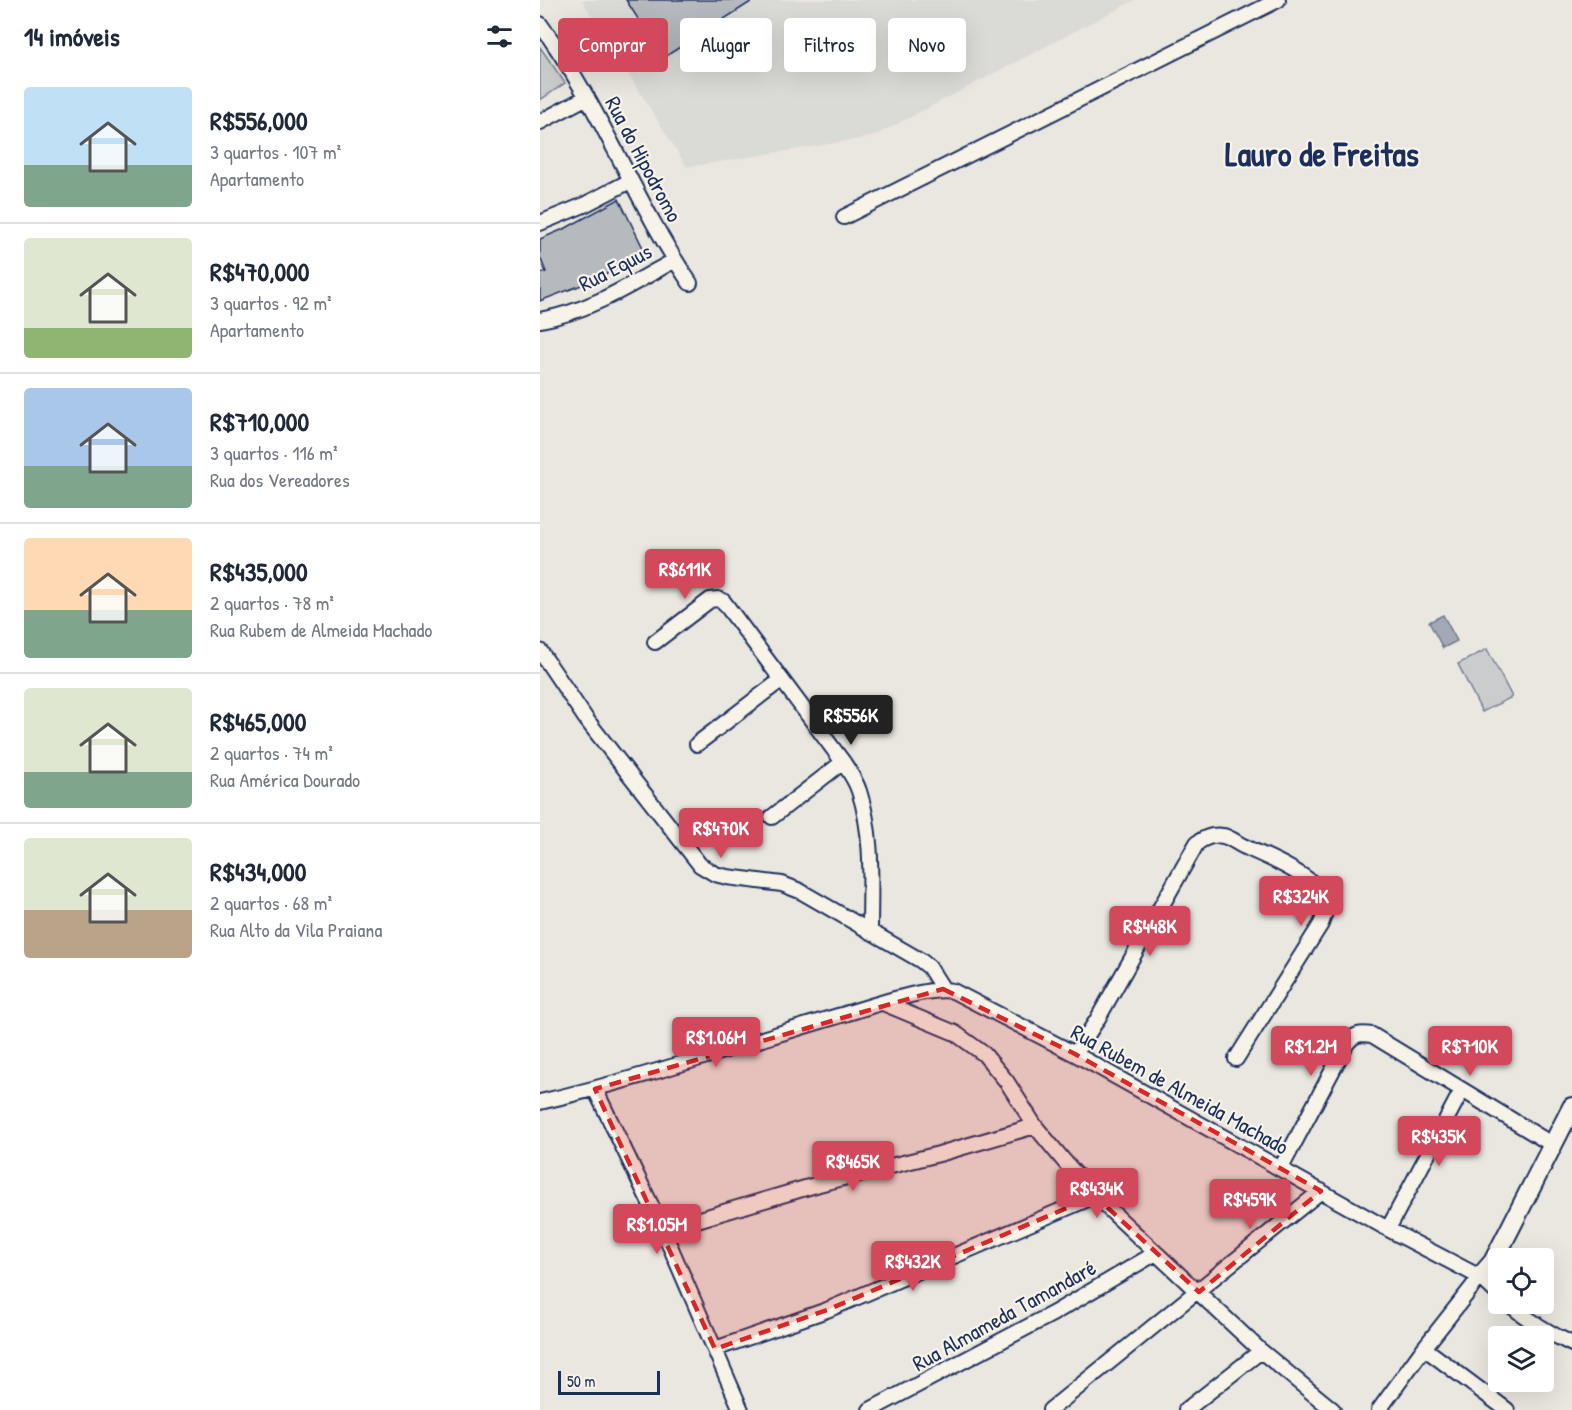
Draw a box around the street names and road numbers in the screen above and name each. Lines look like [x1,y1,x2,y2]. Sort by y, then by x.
street label: Rua do Hipodromo [598,91,690,227]
street label: Rua Equus [573,236,657,298]
street label: Rua Rubem de Almeida Machado [1066,1017,1294,1161]
street label: Rua Almameda Tamandaré [907,1252,1101,1378]

